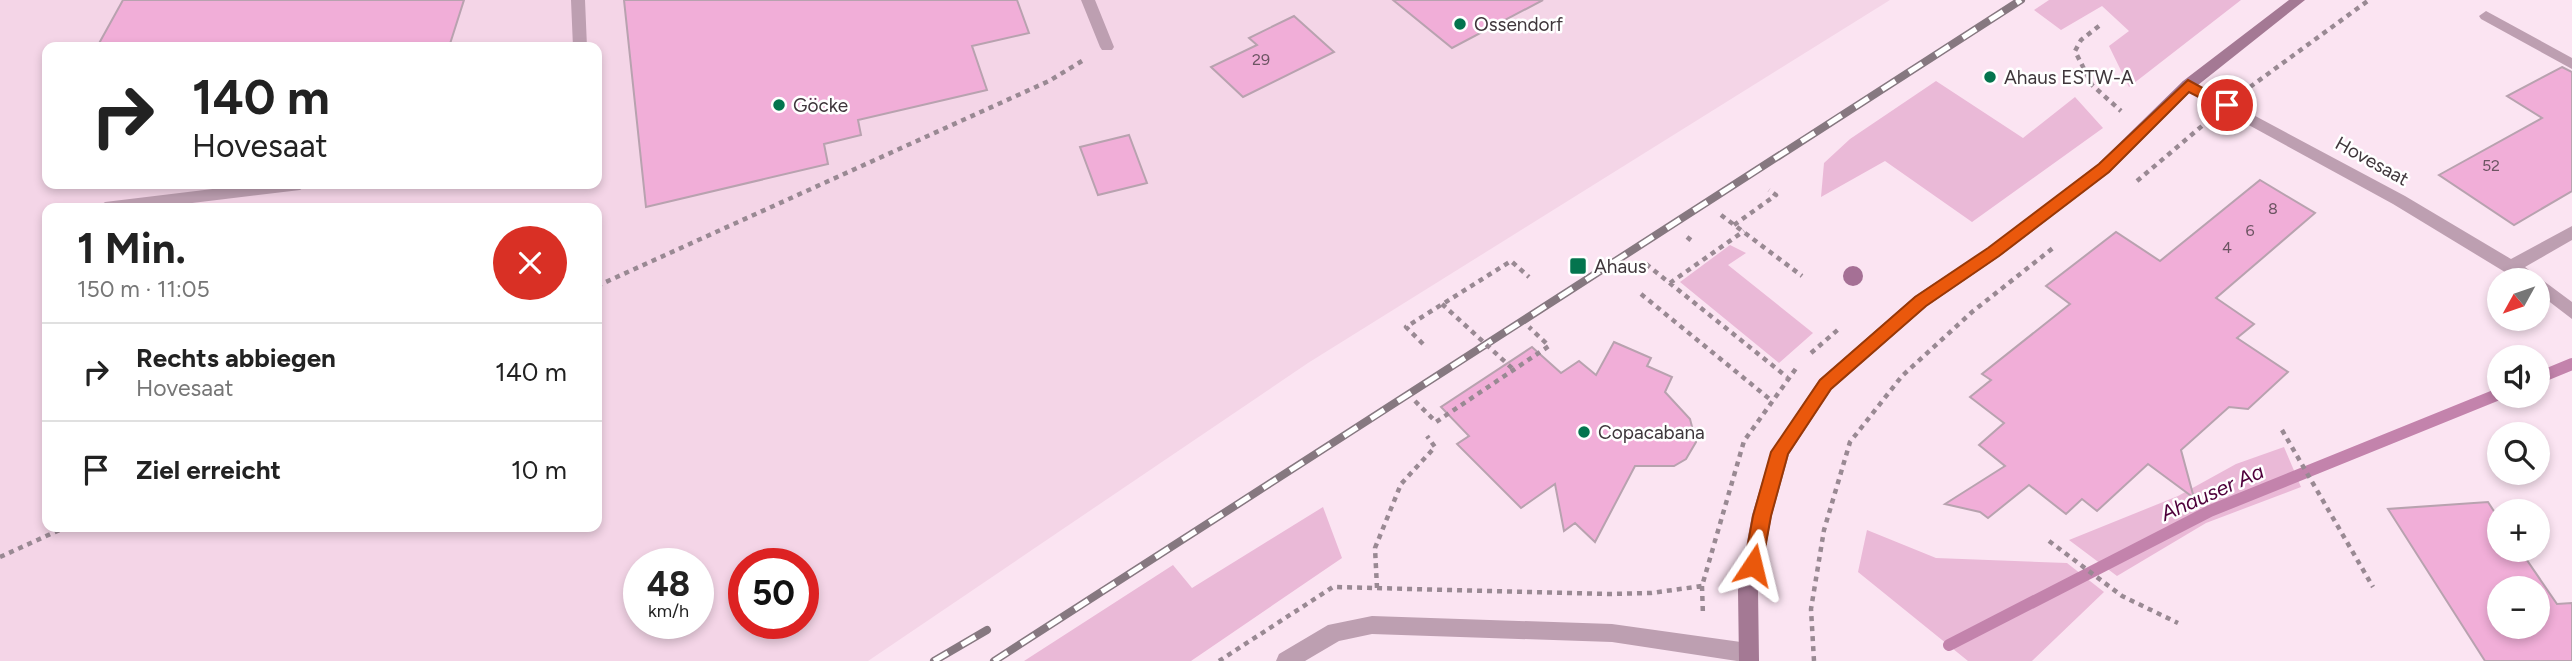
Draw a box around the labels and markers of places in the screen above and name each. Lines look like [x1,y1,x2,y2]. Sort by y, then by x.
place label: Ossendorf [1474,13,1563,36]
marker: Ossendorf [1452,16,1468,32]
place label: Ahaus ESTW-A [2004,66,2134,89]
marker: Ahaus ESTW-A [1982,69,1998,85]
pin [2197,75,2257,135]
place label: Göcke [793,94,848,117]
marker: Göcke [771,97,787,113]
place label: Ahaus [1594,255,1647,278]
marker: Ahaus [1568,256,1588,276]
place label: Copacabana [1598,421,1705,444]
marker: Copacabana [1576,424,1592,440]

